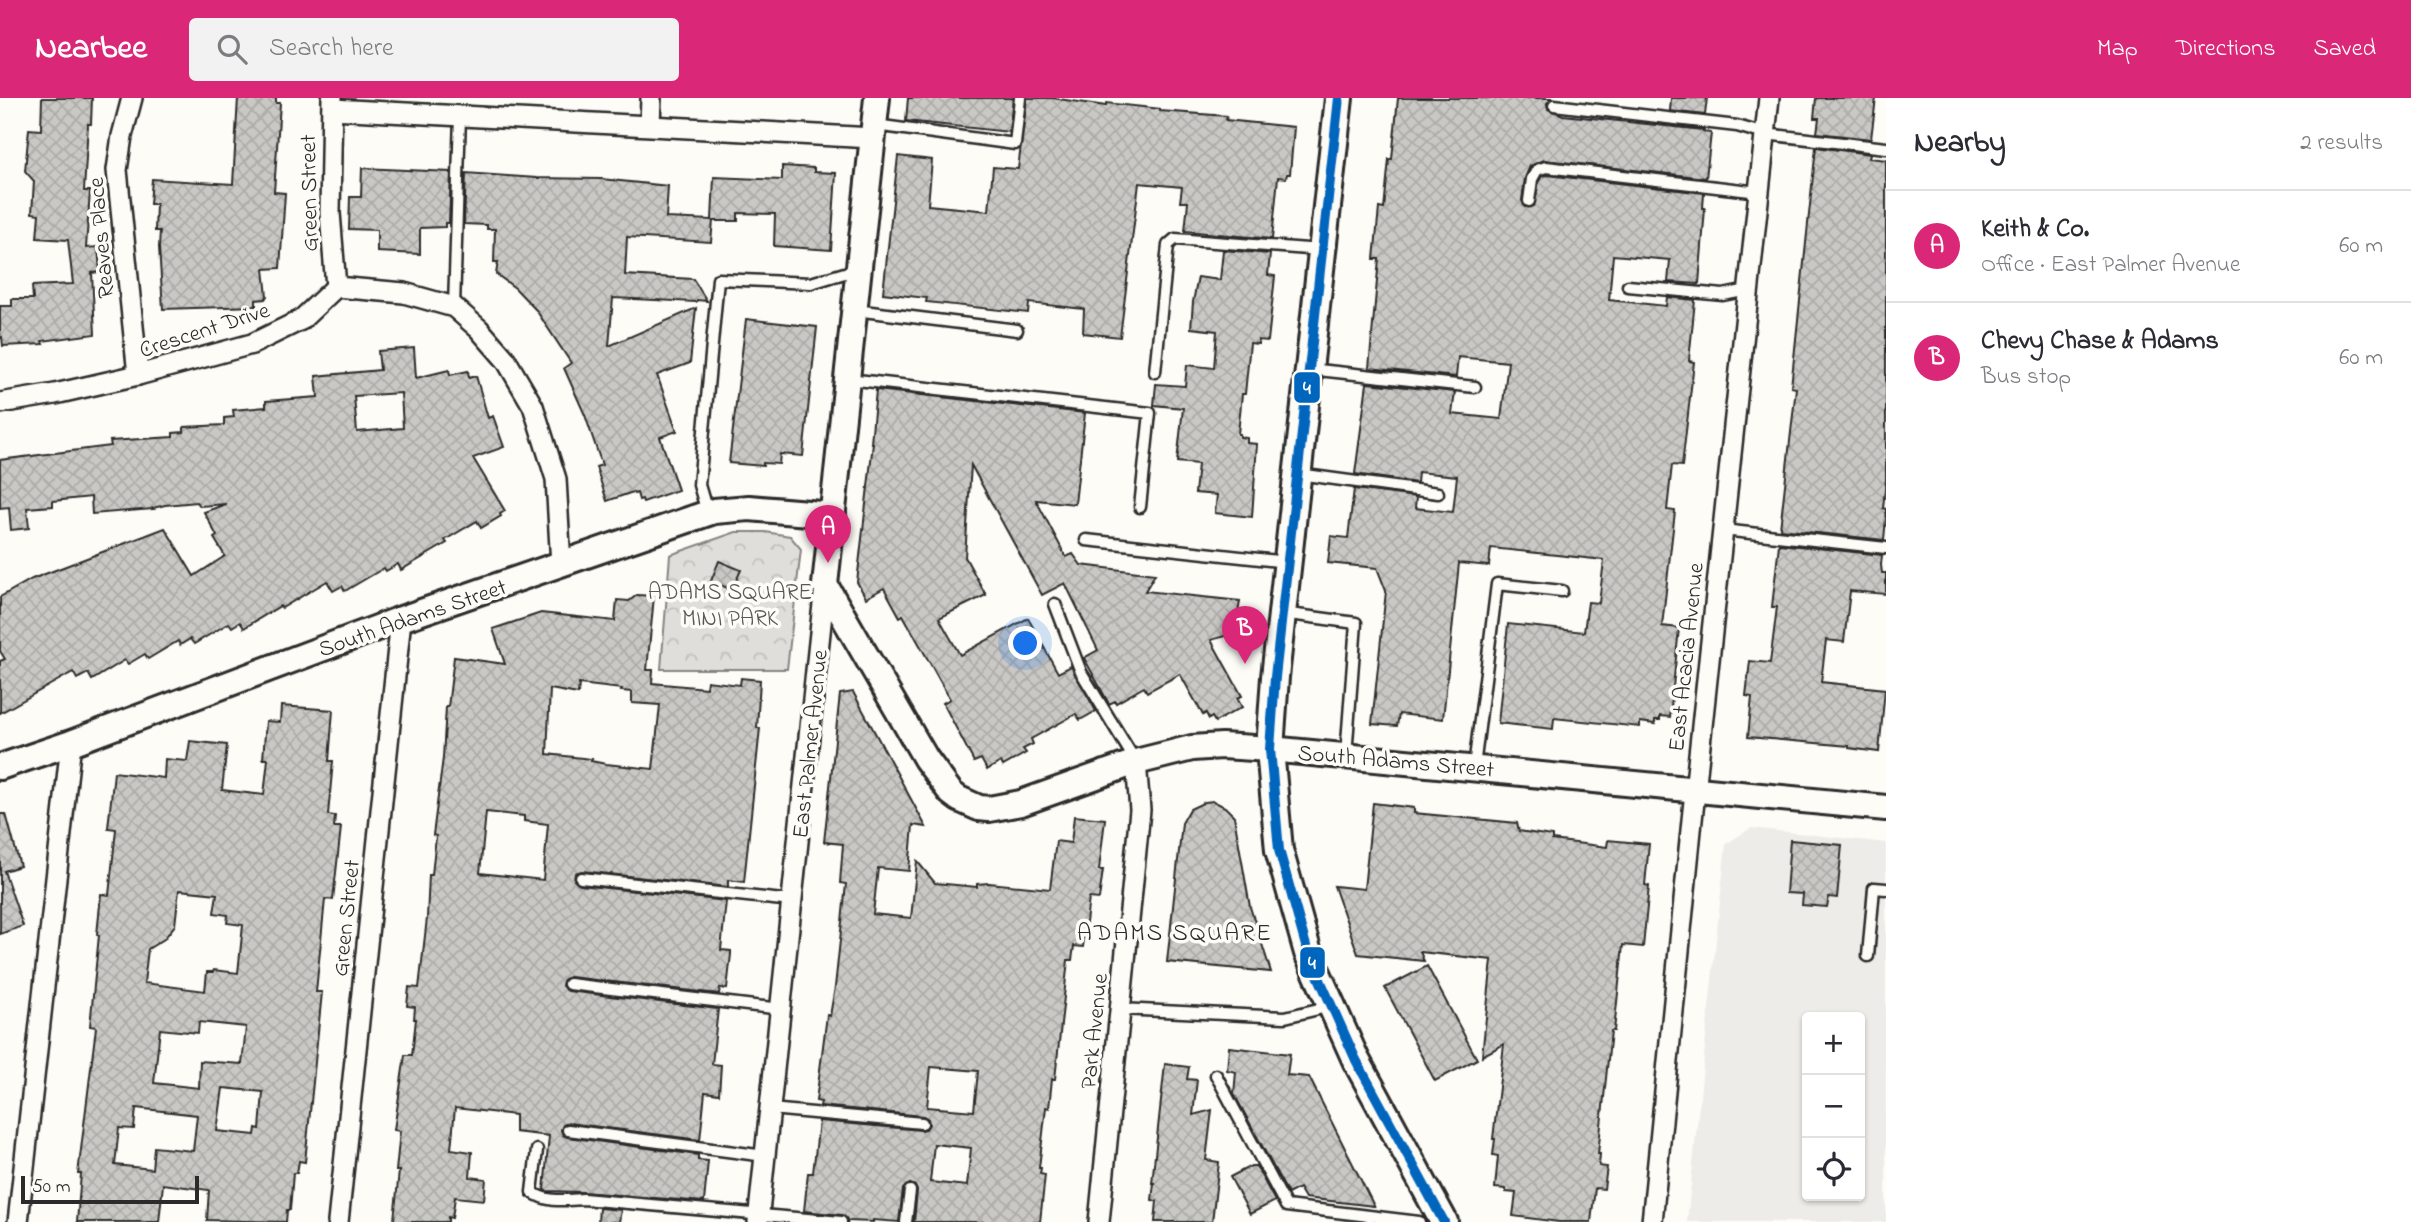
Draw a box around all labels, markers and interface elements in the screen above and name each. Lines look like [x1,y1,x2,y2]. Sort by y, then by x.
search box [189,18,679,81]
text: Nearbee [35,25,147,73]
icon: search [213,30,251,68]
text: Search here [269,30,394,68]
text: Map [2097,32,2138,67]
text: Directions [2176,32,2275,67]
text: Saved [2313,32,2376,67]
text: Nearby [1914,122,2006,166]
text: 2 results [2300,127,2383,160]
street label: Green Street [293,134,328,252]
street label: Reaves Place [81,175,124,300]
text: Keith & Co. [1981,211,2089,249]
text: A [1930,230,1944,263]
text: 60 m [2339,230,2383,263]
text: Office · East Palmer Avenue [1981,249,2240,282]
street label: Crescent Drive [135,295,275,368]
text: Chevy Chase & Adams [1981,323,2219,361]
text: B [1929,342,1945,375]
text: 60 m [2339,342,2383,375]
text: Bus stop [1981,361,2071,394]
line badge: 4 [1293,371,1321,404]
text: 4 [1303,376,1311,403]
pin: A [805,505,851,563]
street label: East Acacia Avenue [1661,561,1714,753]
street label: South Adams Street [314,572,512,667]
park label: ADAMS SQUARE MINI PARK [648,577,812,636]
pin: B [1222,606,1268,664]
your location [1008,626,1042,660]
street label: East Palmer Avenue [785,648,838,840]
street label: South Adams Street [1296,737,1496,788]
street label: Green Street [325,858,370,978]
district label: ADAMS SQUARE [1077,917,1273,952]
line badge: 4 [1299,946,1326,979]
text: 4 [1308,951,1316,978]
street label: Park Avenue [1073,971,1118,1091]
map controls [1802,1012,1865,1201]
button: + [1802,1012,1865,1075]
button: − [1802,1075,1865,1138]
button: locate [1802,1138,1865,1201]
scale bar [21,1173,200,1205]
text: 50 m [32,1174,71,1201]

